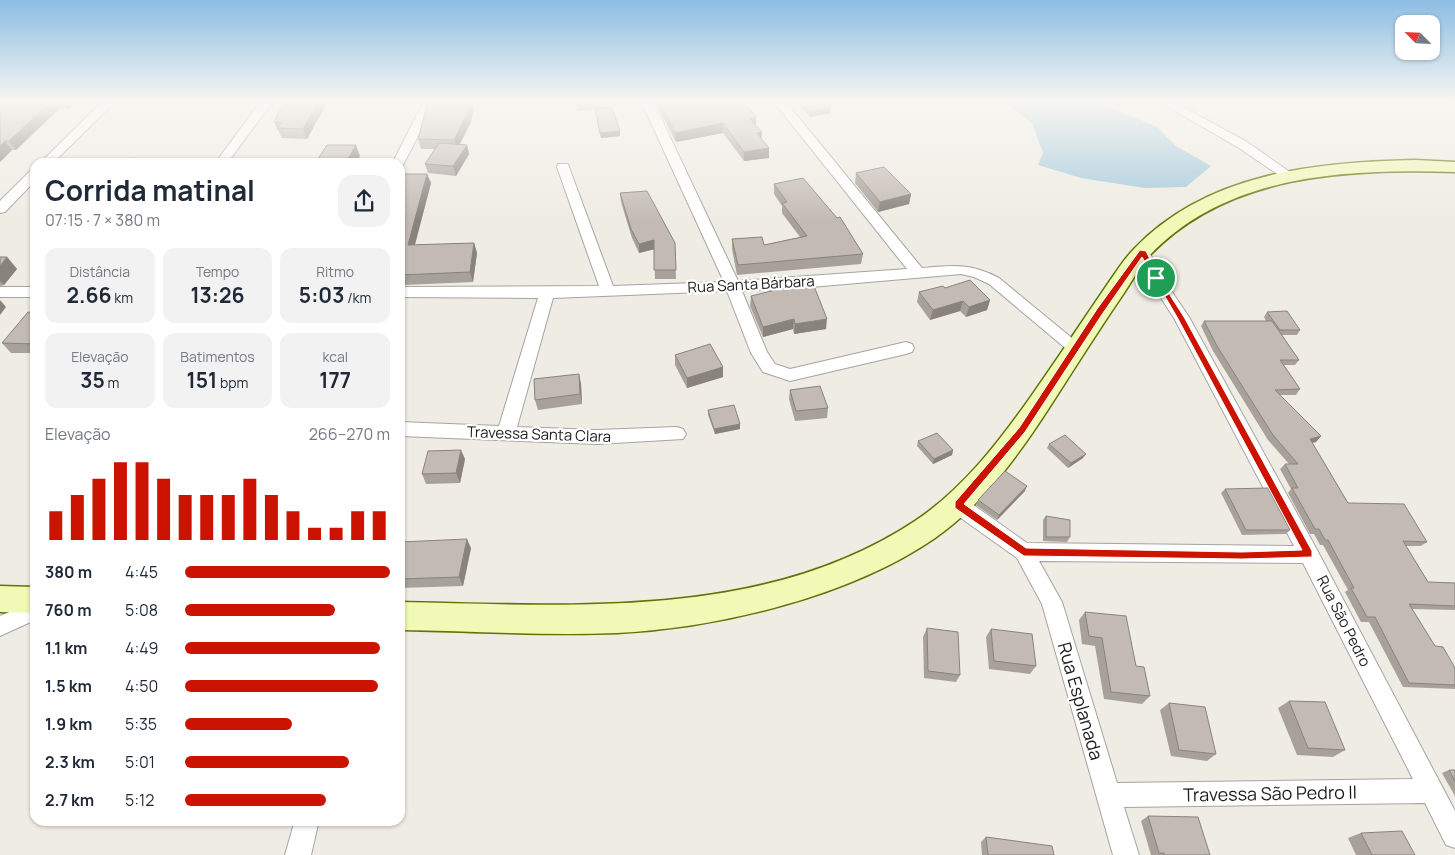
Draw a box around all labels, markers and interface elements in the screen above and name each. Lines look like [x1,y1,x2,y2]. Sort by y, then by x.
north arrow [1395,15,1440,60]
map controls [1395,15,1440,60]
text: Corrida matinal [45,171,255,209]
button: share [338,175,390,227]
text: 07:15 · 7 × 380 m [45,209,160,231]
pin [1135,257,1177,299]
text: Distância [70,262,130,281]
text: Tempo [196,262,239,281]
text: Ritmo [316,262,354,281]
icon: arrive [1142,264,1170,292]
street label: Rua Santa Bárbara [687,270,815,298]
text: 2.66 [67,281,112,309]
text: 13:26 [190,281,245,309]
text: 5:03 [299,281,344,309]
text: km [112,288,133,307]
text: /km [344,288,371,307]
text: Elevação [71,347,129,366]
text: Batimentos [180,347,255,366]
text: kcal [322,347,348,366]
text: 35 [80,366,105,394]
text: 151 [187,366,217,394]
text: 177 [319,366,351,394]
text: m [105,373,119,392]
text: bpm [217,373,248,392]
street label: Travessa Santa Clara [467,421,611,447]
text: Elevação [45,423,111,445]
text: 266–270 m [309,423,390,445]
text: 380 m [45,561,92,583]
text: 4:45 [125,561,158,583]
street label: Rua São Pedro [1312,572,1376,670]
text: 760 m [45,599,92,621]
text: 5:08 [125,599,158,621]
text: 1.1 km [45,637,88,659]
text: 4:49 [125,637,158,659]
street label: Rua Esplanada [1053,639,1109,763]
text: 1.5 km [45,675,92,697]
text: 4:50 [125,675,158,697]
text: 1.9 km [45,713,92,735]
text: 5:35 [125,713,157,735]
text: 2.3 km [45,751,95,773]
text: 5:01 [125,751,155,773]
street label: Travessa São Pedro II [1183,779,1357,807]
text: 2.7 km [45,789,94,811]
text: 5:12 [125,789,154,811]

